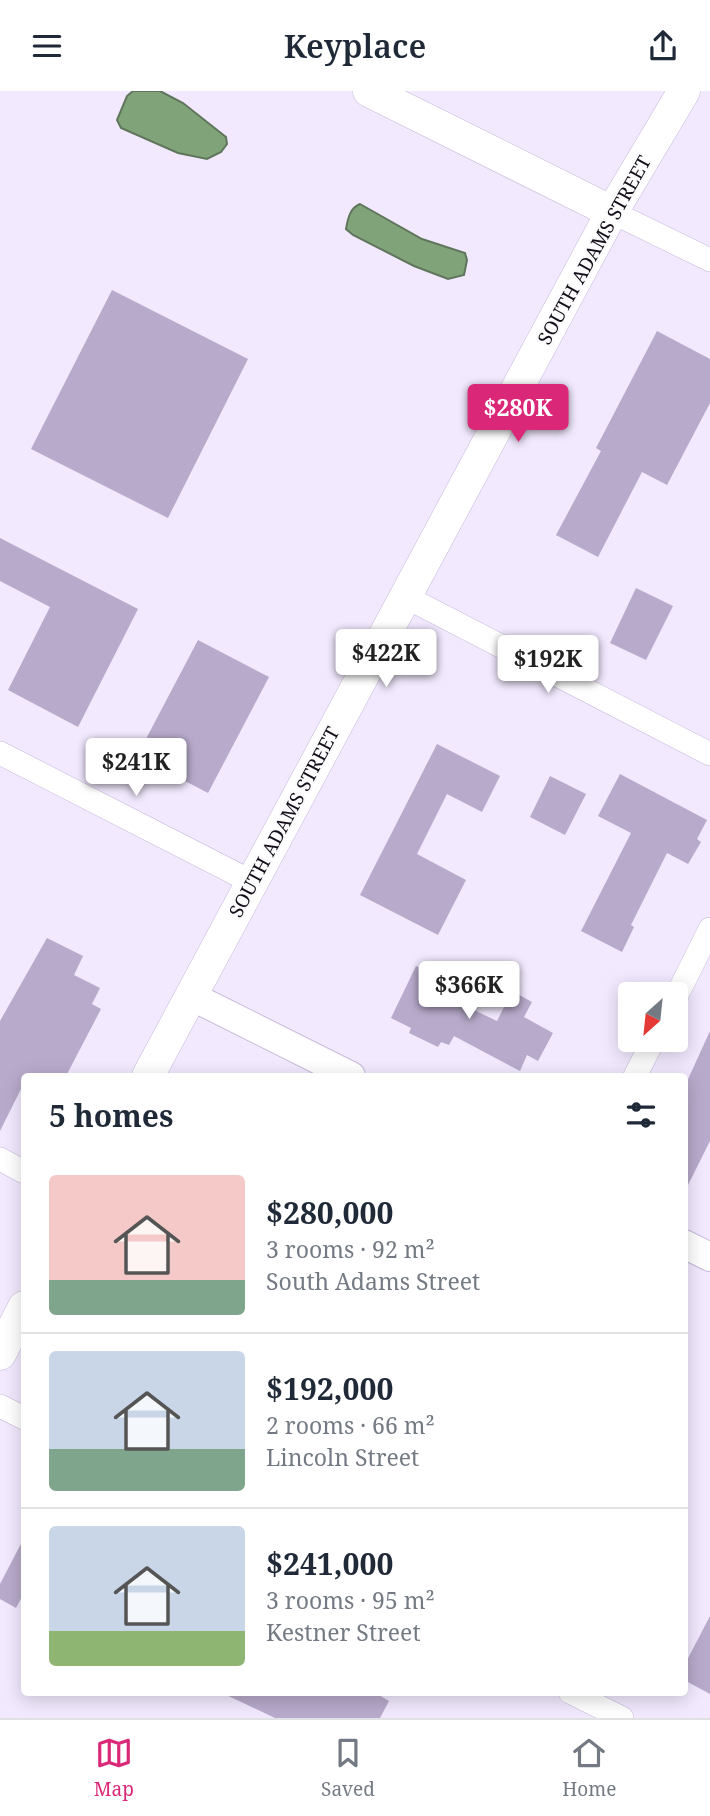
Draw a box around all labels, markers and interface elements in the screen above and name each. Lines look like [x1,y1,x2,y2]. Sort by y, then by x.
text: Keyplace [284,24,426,67]
icon: menu [28,27,66,65]
icon: share [644,27,682,65]
street label: SOUTH ADAMS STREET [531,150,657,349]
pin: $280K [469,385,567,444]
text: $280K [484,391,552,423]
pin: $422K [337,629,435,689]
pin: $192K [499,635,597,695]
text: $422K [352,636,420,668]
text: $192K [514,642,582,674]
street label: SOUTH ADAMS STREET [223,722,346,922]
pin: $241K [87,739,185,798]
text: $241K [102,745,170,777]
pin: $366K [420,961,518,1021]
text: $366K [435,968,503,1000]
north arrow [618,982,688,1052]
map controls [618,982,688,1052]
text: 5 homes [49,1095,173,1136]
icon: filters [622,1096,660,1134]
text: $280,000 [266,1192,393,1233]
icon: home [105,1203,189,1287]
text: 3 rooms · 92 m² [266,1233,435,1265]
text: South Adams Street [266,1265,480,1297]
text: $192,000 [266,1368,393,1409]
icon: home [105,1379,189,1463]
text: 2 rooms · 66 m² [266,1409,435,1441]
text: Lincoln Street [266,1441,419,1473]
text: $241,000 [266,1543,393,1584]
icon: home [105,1554,189,1638]
text: 3 rooms · 95 m² [266,1584,435,1616]
text: Kestner Street [266,1616,421,1648]
tab: Map [94,1734,134,1802]
tab: Saved [321,1734,375,1802]
tab: Home [562,1734,616,1802]

